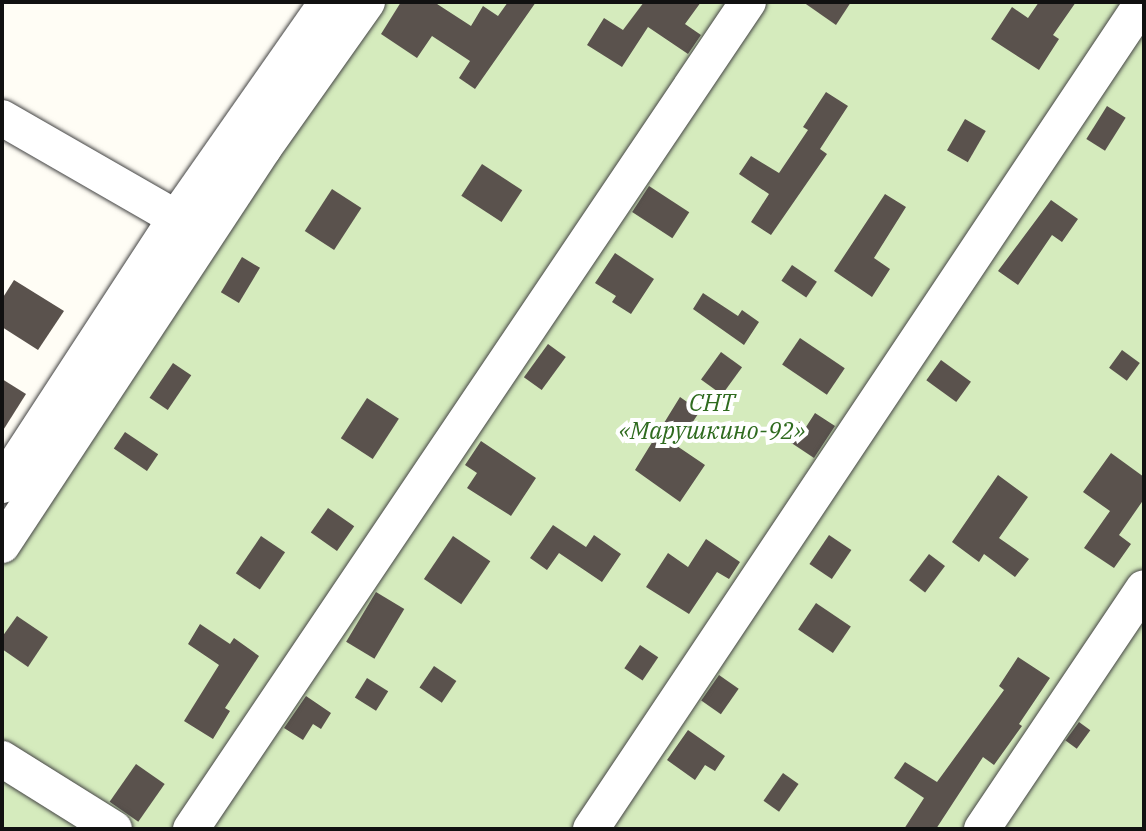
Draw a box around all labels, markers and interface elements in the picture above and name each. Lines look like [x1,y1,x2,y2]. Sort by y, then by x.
park label: СНТ «Марушкино-92» [618,389,806,445]

